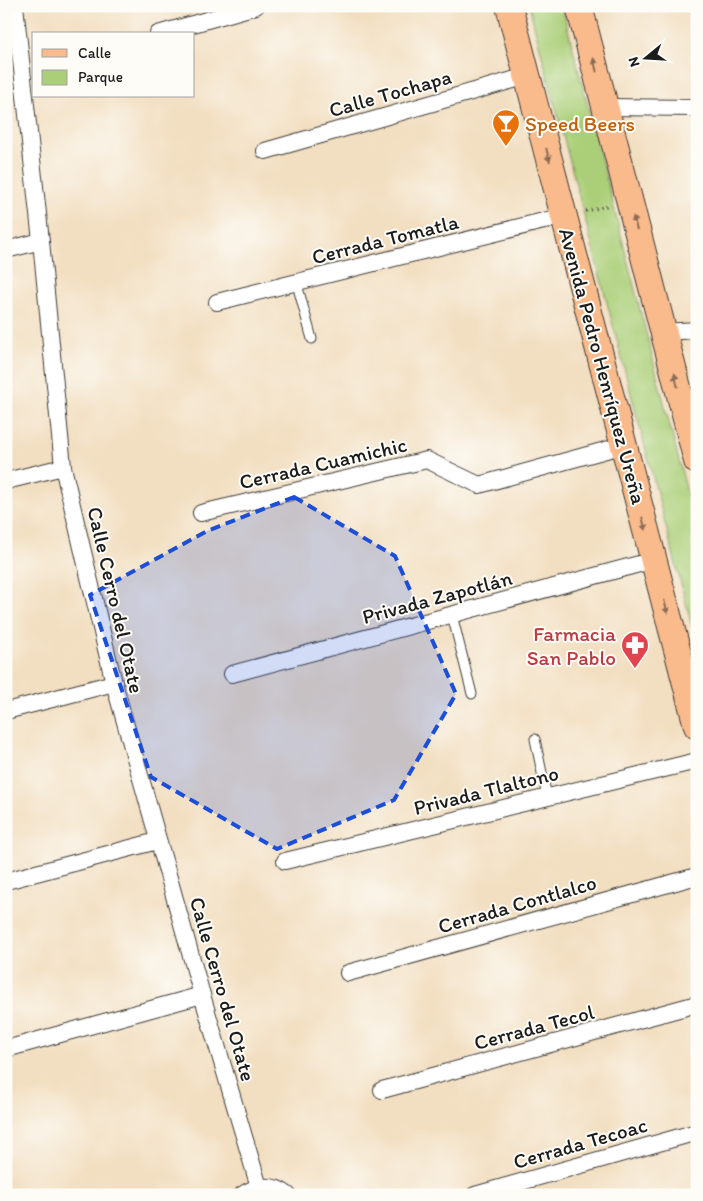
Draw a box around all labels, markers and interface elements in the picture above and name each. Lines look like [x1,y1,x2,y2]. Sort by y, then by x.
legend [32,32,195,98]
north arrow [620,32,670,82]
text: Calle [78,44,111,62]
text: N [625,55,644,69]
one-way arrow [591,58,599,73]
street label: Calle Tochapa [326,64,454,122]
text: Parque [78,68,123,86]
bar icon: Speed Beers [491,108,521,147]
place label: Speed Beers [525,111,635,136]
one-way arrow [544,148,552,163]
street label: Cerrada Tomatla [309,209,461,269]
one-way arrow [631,215,639,230]
street label: Avenida Pedro Henríquez Ureña [554,225,652,507]
one-way arrow [672,373,680,388]
street label: Cerrada Cuamichic [237,432,409,494]
street label: Calle Cerro del Otate [82,504,150,696]
one-way arrow [640,516,648,531]
street label: Privada Zapotlán [359,565,515,629]
one-way arrow [662,600,670,615]
place label: Farmacia San Pablo [527,621,616,670]
pharmacy icon: Farmacia San Pablo [620,630,650,669]
street label: Privada Tlaltono [411,760,561,820]
street label: Cerrada Contlalco [435,869,599,939]
street label: Calle Cerro del Otate [185,894,261,1084]
street label: Cerrada Tecol [471,999,597,1055]
street label: Cerrada Tecoac [510,1112,650,1174]

